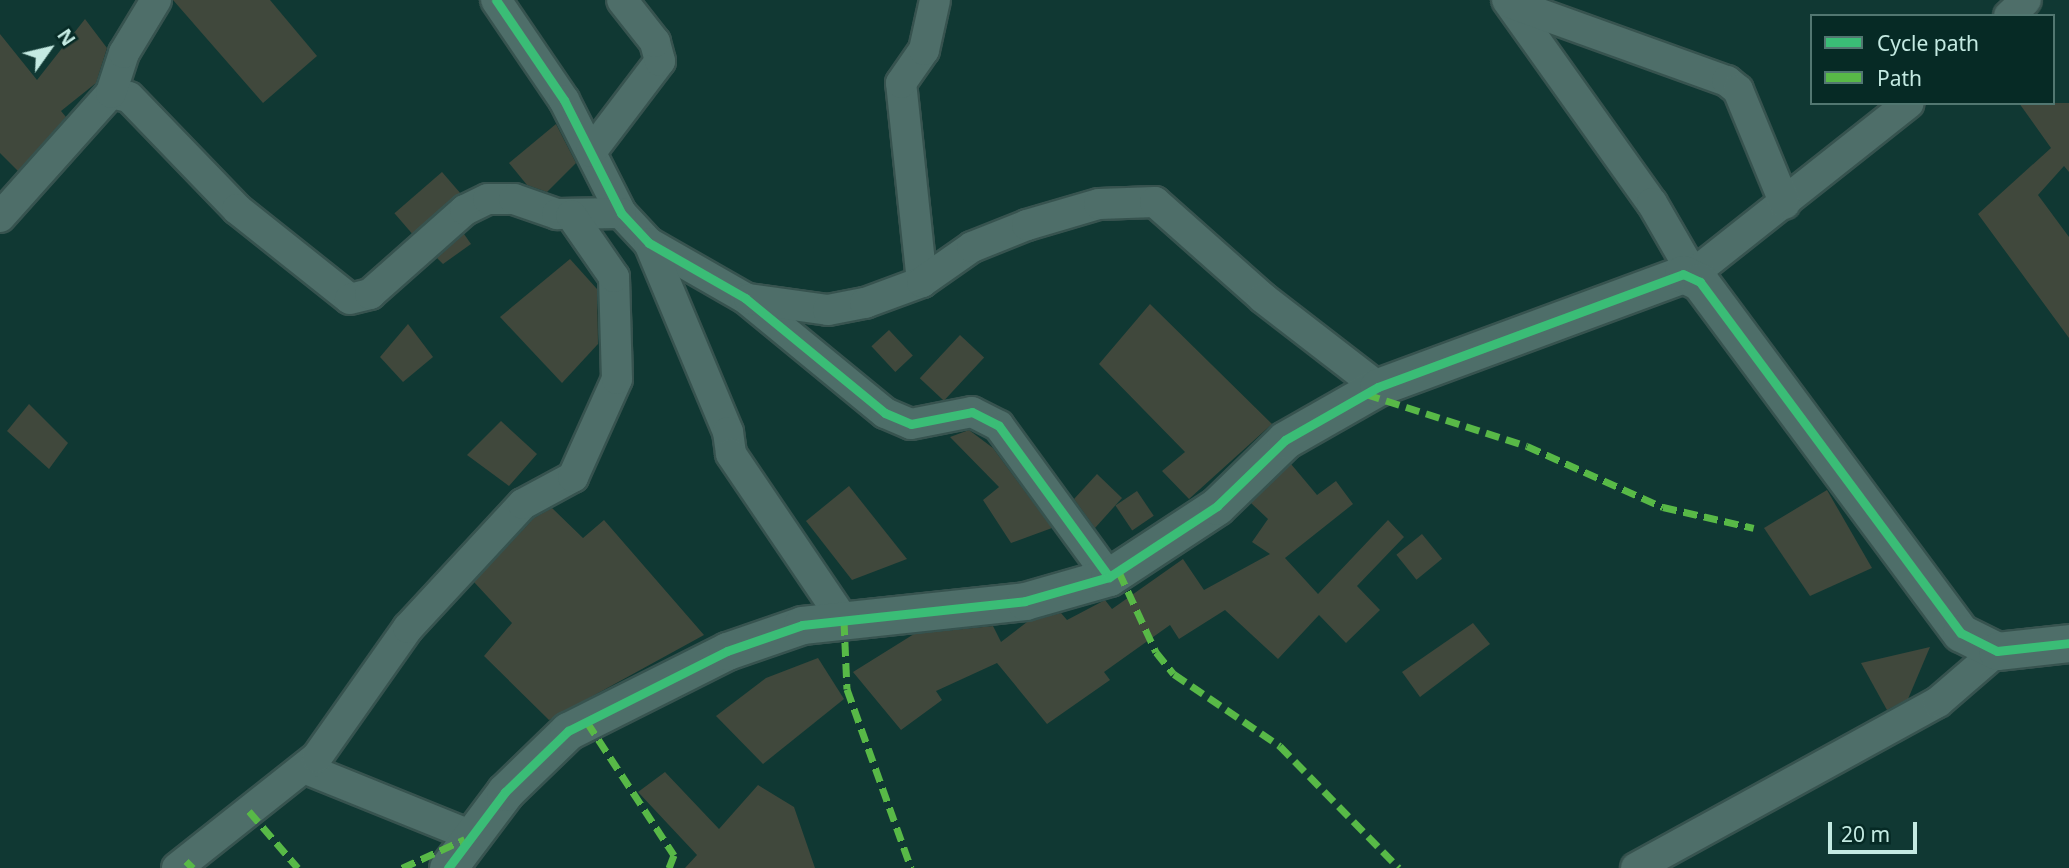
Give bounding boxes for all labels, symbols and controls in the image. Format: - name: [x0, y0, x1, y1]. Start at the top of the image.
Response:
- north arrow: [14, 14, 84, 84]
- legend: [1810, 14, 2055, 105]
- text: N: [51, 24, 82, 51]
- text: Cycle path: [1877, 29, 1979, 57]
- text: Path: [1877, 64, 1922, 92]
- scale bar: [1831, 808, 1920, 852]
- text: 20 m: [1841, 820, 1890, 848]

